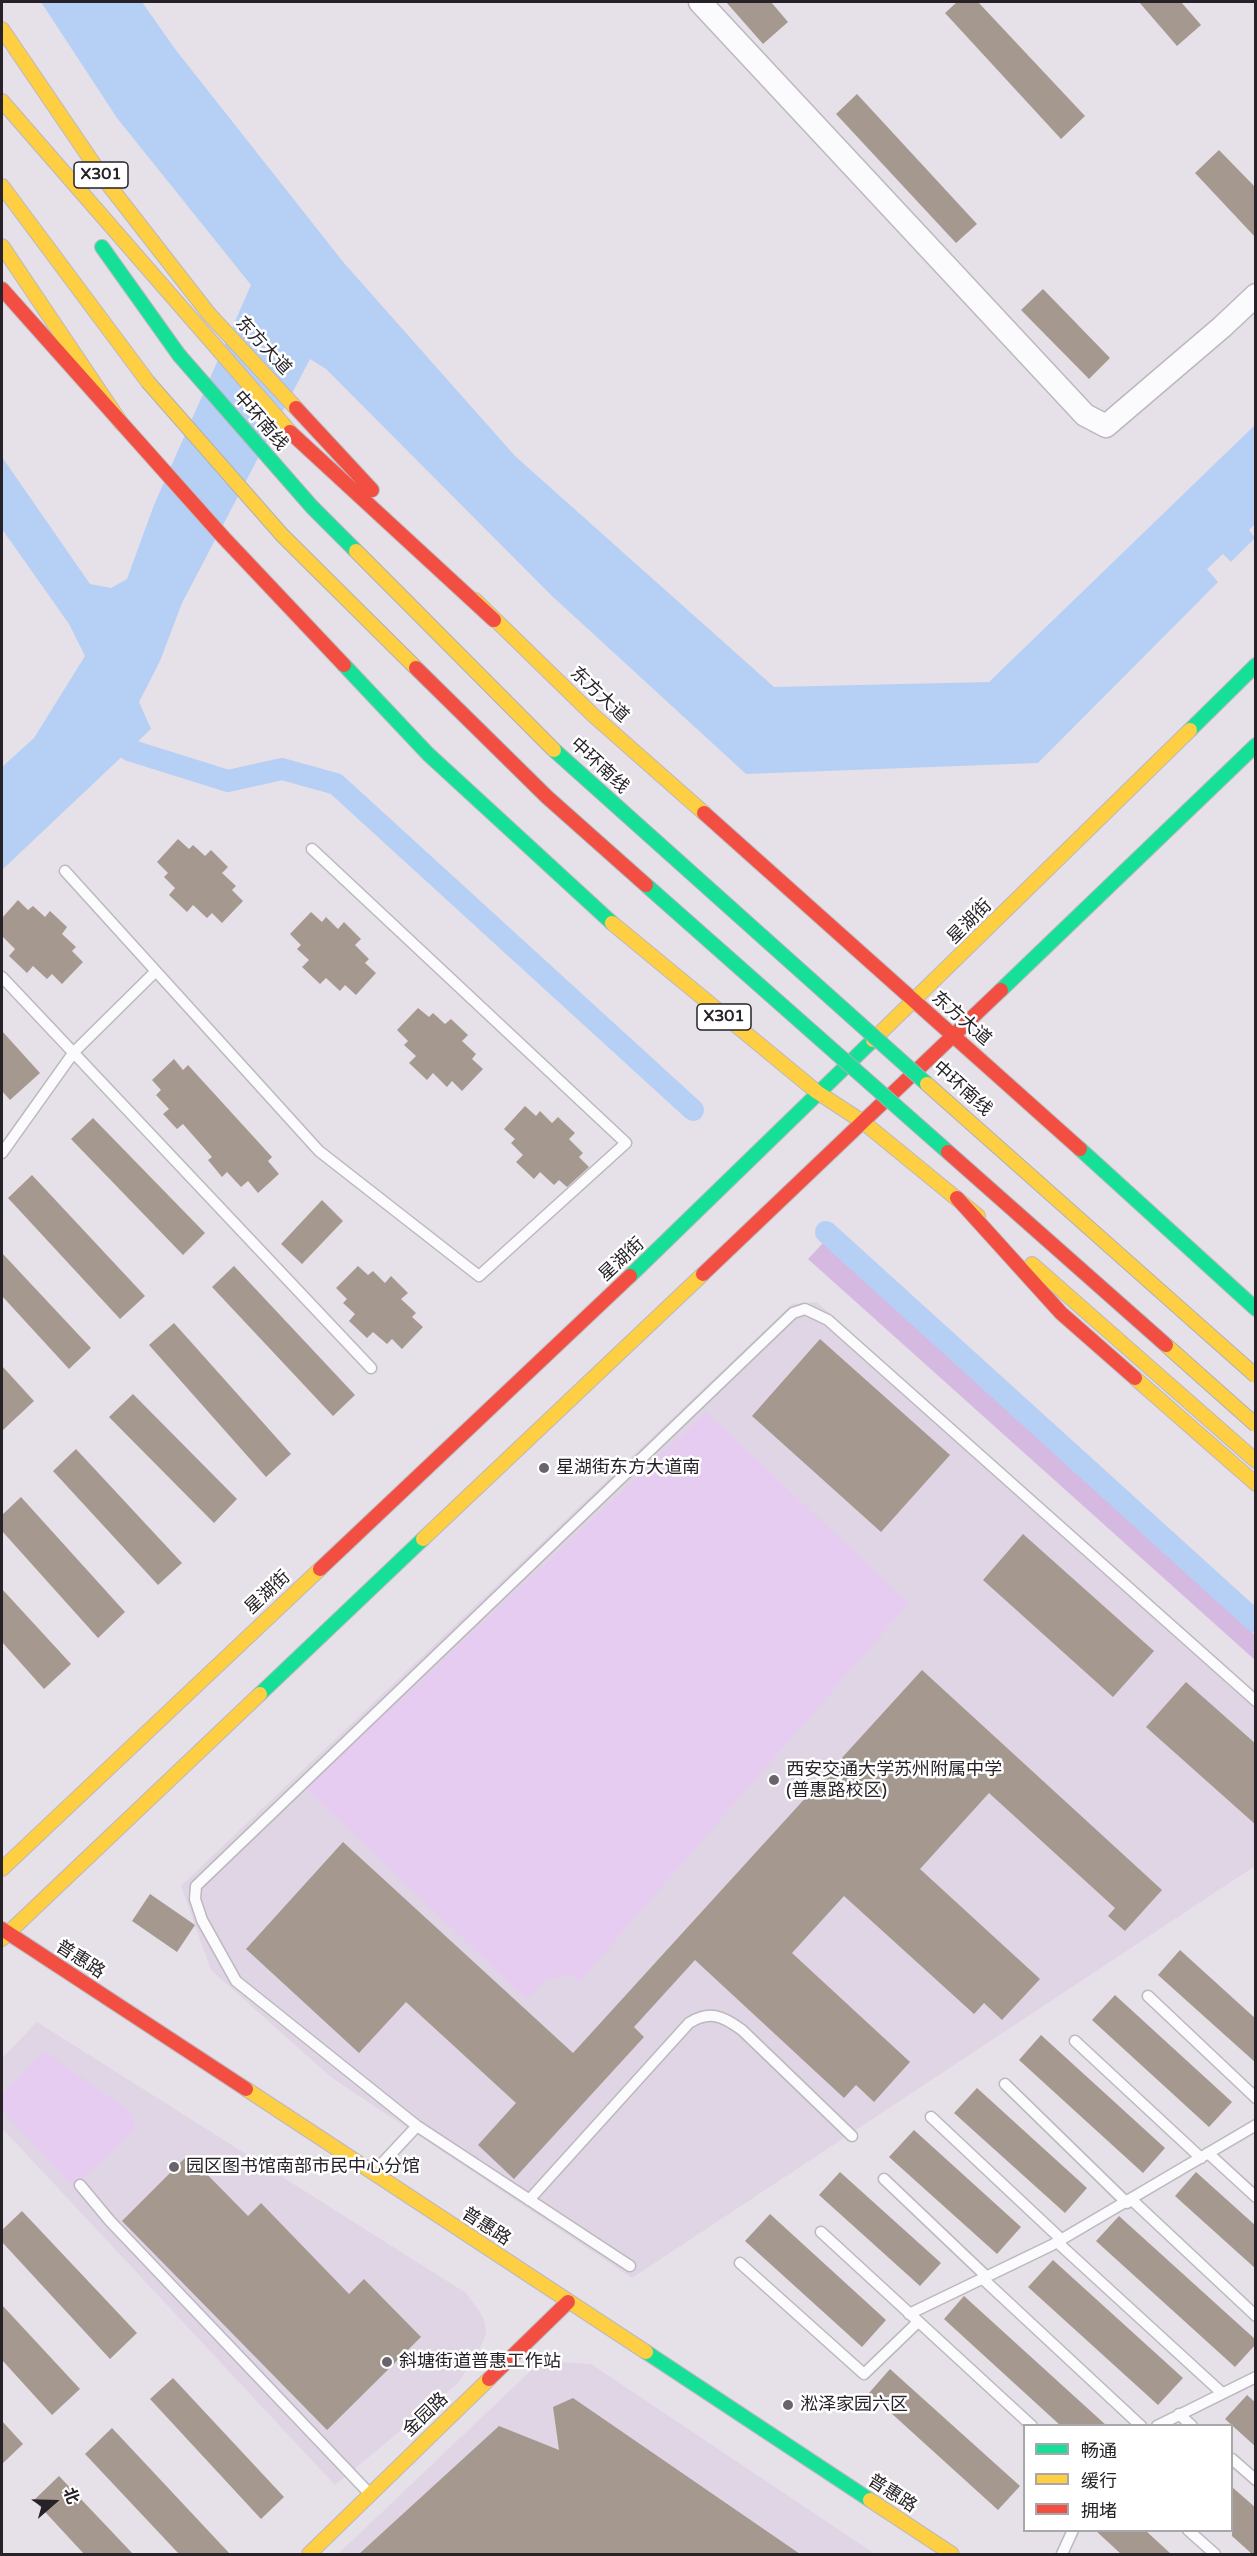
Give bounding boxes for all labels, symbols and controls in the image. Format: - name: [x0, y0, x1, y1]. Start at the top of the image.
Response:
- road number: X301: [74, 162, 128, 188]
- street label: 东方大道: [231, 312, 295, 380]
- street label: 中环南线: [228, 387, 292, 455]
- street label: 东方大道: [565, 663, 633, 727]
- street label: 中环南线: [565, 734, 633, 798]
- street label: 星湖街: [943, 895, 997, 949]
- street label: 东方大道: [927, 987, 995, 1051]
- road number: X301: [697, 1004, 751, 1030]
- street label: 中环南线: [928, 1057, 996, 1121]
- street label: 星湖街: [595, 1234, 649, 1286]
- place label: 星湖街东方大道南: [556, 1457, 700, 1479]
- marker: 星湖街东方大道南: [537, 1461, 551, 1475]
- street label: 星湖街: [241, 1567, 295, 1619]
- place label: 西安交通大学苏州附属中学 (普惠路校区): [786, 1759, 1002, 1802]
- marker: 西安交通大学苏州附属中学 (普惠路校区): [767, 1773, 781, 1787]
- street label: 普惠路: [51, 1936, 109, 1984]
- place label: 园区图书馆南部市民中心分馆: [186, 2156, 420, 2178]
- marker: 园区图书馆南部市民中心分馆: [167, 2160, 181, 2174]
- street label: 普惠路: [457, 2203, 515, 2251]
- place label: 斜塘街道普惠工作站: [399, 2351, 561, 2373]
- marker: 斜塘街道普惠工作站: [380, 2355, 394, 2369]
- street label: 金园路: [399, 2388, 453, 2442]
- place label: 淞泽家园六区: [800, 2394, 908, 2416]
- marker: 淞泽家园六区: [781, 2398, 795, 2412]
- legend: [1023, 2424, 1233, 2532]
- text: 畅通: [1081, 2440, 1117, 2462]
- street label: 普惠路: [863, 2470, 921, 2518]
- text: 缓行: [1081, 2470, 1117, 2492]
- north arrow: [24, 2472, 84, 2532]
- text: 北: [59, 2485, 83, 2507]
- text: 拥堵: [1081, 2500, 1117, 2522]

